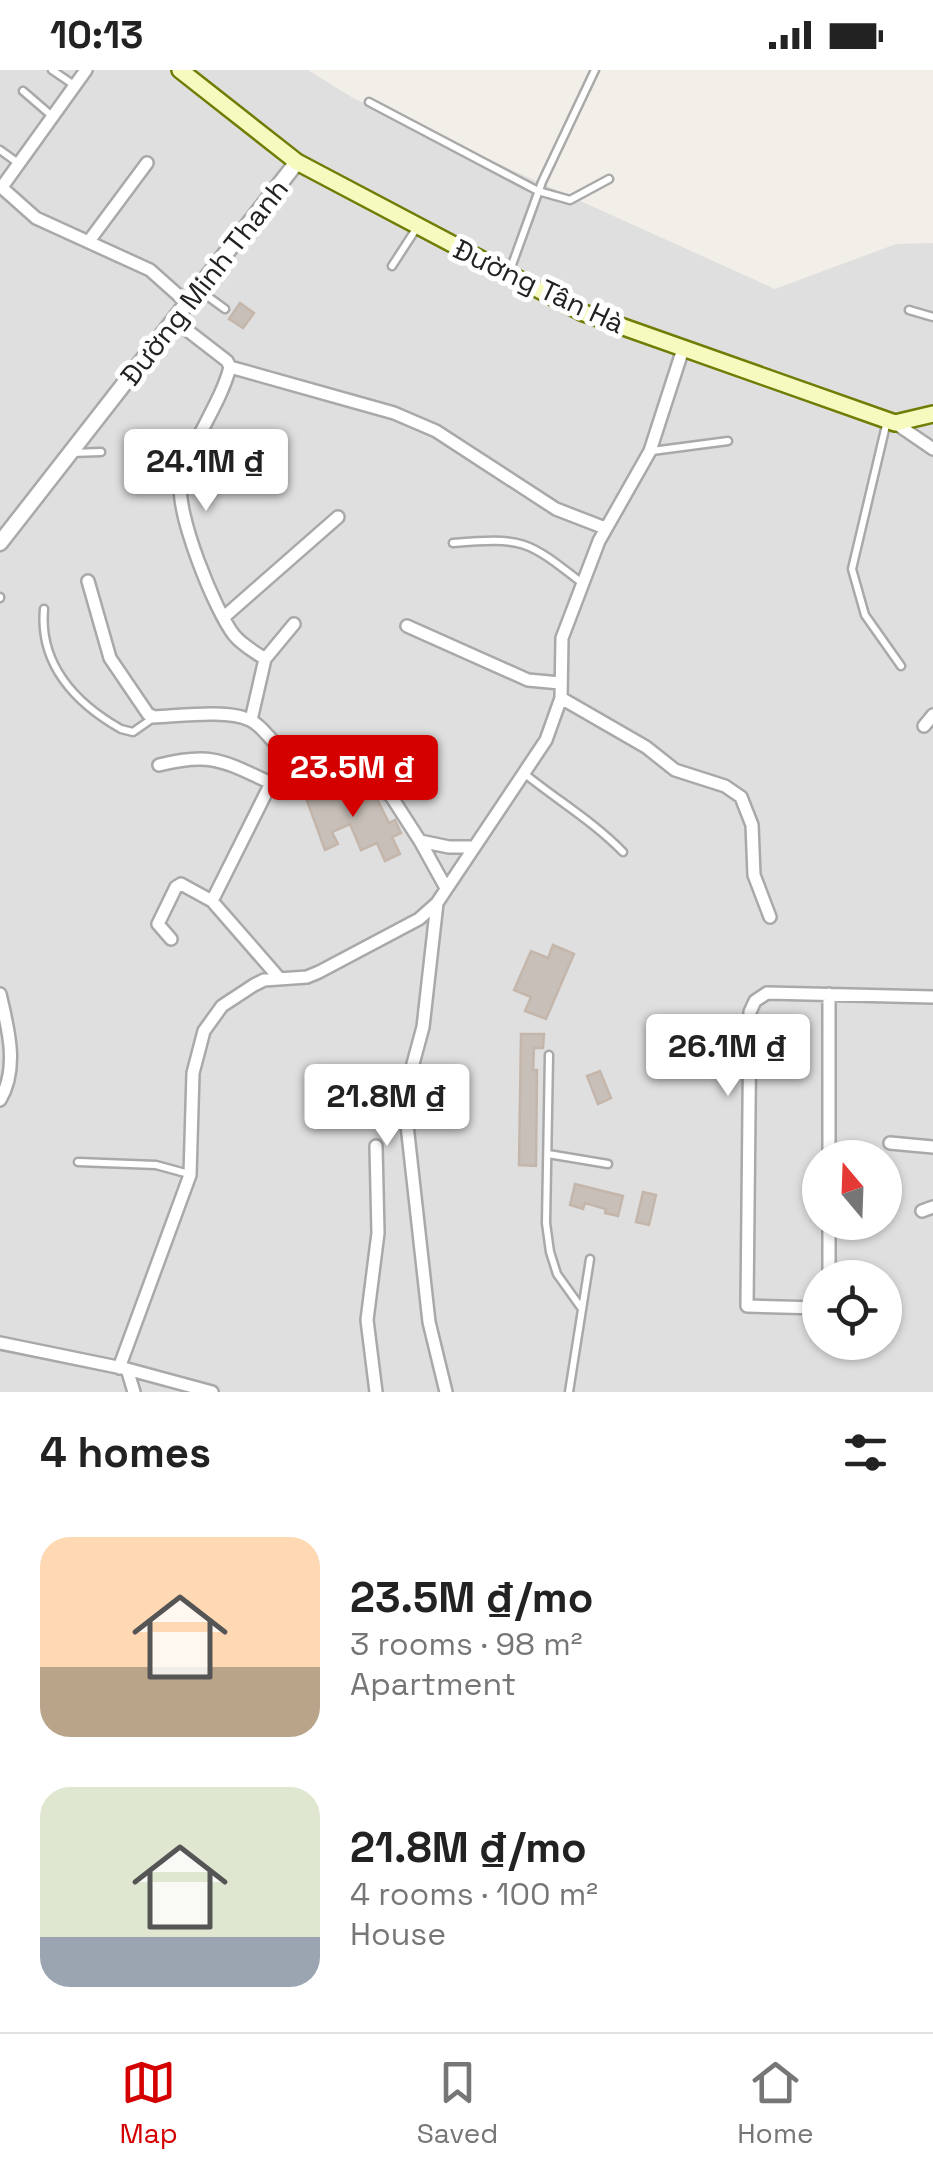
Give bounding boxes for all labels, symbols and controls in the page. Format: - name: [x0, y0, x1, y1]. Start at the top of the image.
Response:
- text: 10:13: [50, 11, 143, 59]
- street label: Đường Minh Thanh: [112, 172, 296, 392]
- street label: Đường Tân Hà: [448, 231, 630, 341]
- pin: 24.1M ₫: [114, 429, 298, 514]
- text: 24.1M ₫: [146, 441, 266, 481]
- pin: 23.5M ₫: [261, 735, 445, 820]
- text: 23.5M ₫: [290, 747, 416, 787]
- pin: 26.1M ₫: [636, 1014, 820, 1099]
- text: 26.1M ₫: [668, 1026, 788, 1066]
- pin: 21.8M ₫: [295, 1064, 479, 1149]
- text: 21.8M ₫: [326, 1076, 448, 1116]
- north arrow: [802, 1140, 902, 1240]
- map controls: [802, 1140, 902, 1360]
- button: locate: [802, 1260, 902, 1360]
- icon: filters: [838, 1425, 893, 1480]
- text: 4 homes: [40, 1426, 211, 1479]
- text: 23.5M ₫/mo: [350, 1571, 593, 1624]
- icon: home: [120, 1577, 240, 1697]
- text: 3 rooms · 98 m²: [350, 1624, 582, 1664]
- text: Apartment: [350, 1664, 516, 1704]
- text: 21.8M ₫/mo: [350, 1821, 587, 1874]
- icon: home: [120, 1827, 240, 1947]
- text: 4 rooms · 100 m²: [350, 1874, 598, 1914]
- text: House: [350, 1914, 446, 1954]
- tab: Map: [119, 2055, 178, 2151]
- tab: Saved: [417, 2055, 498, 2151]
- tab: Home: [737, 2055, 814, 2151]

